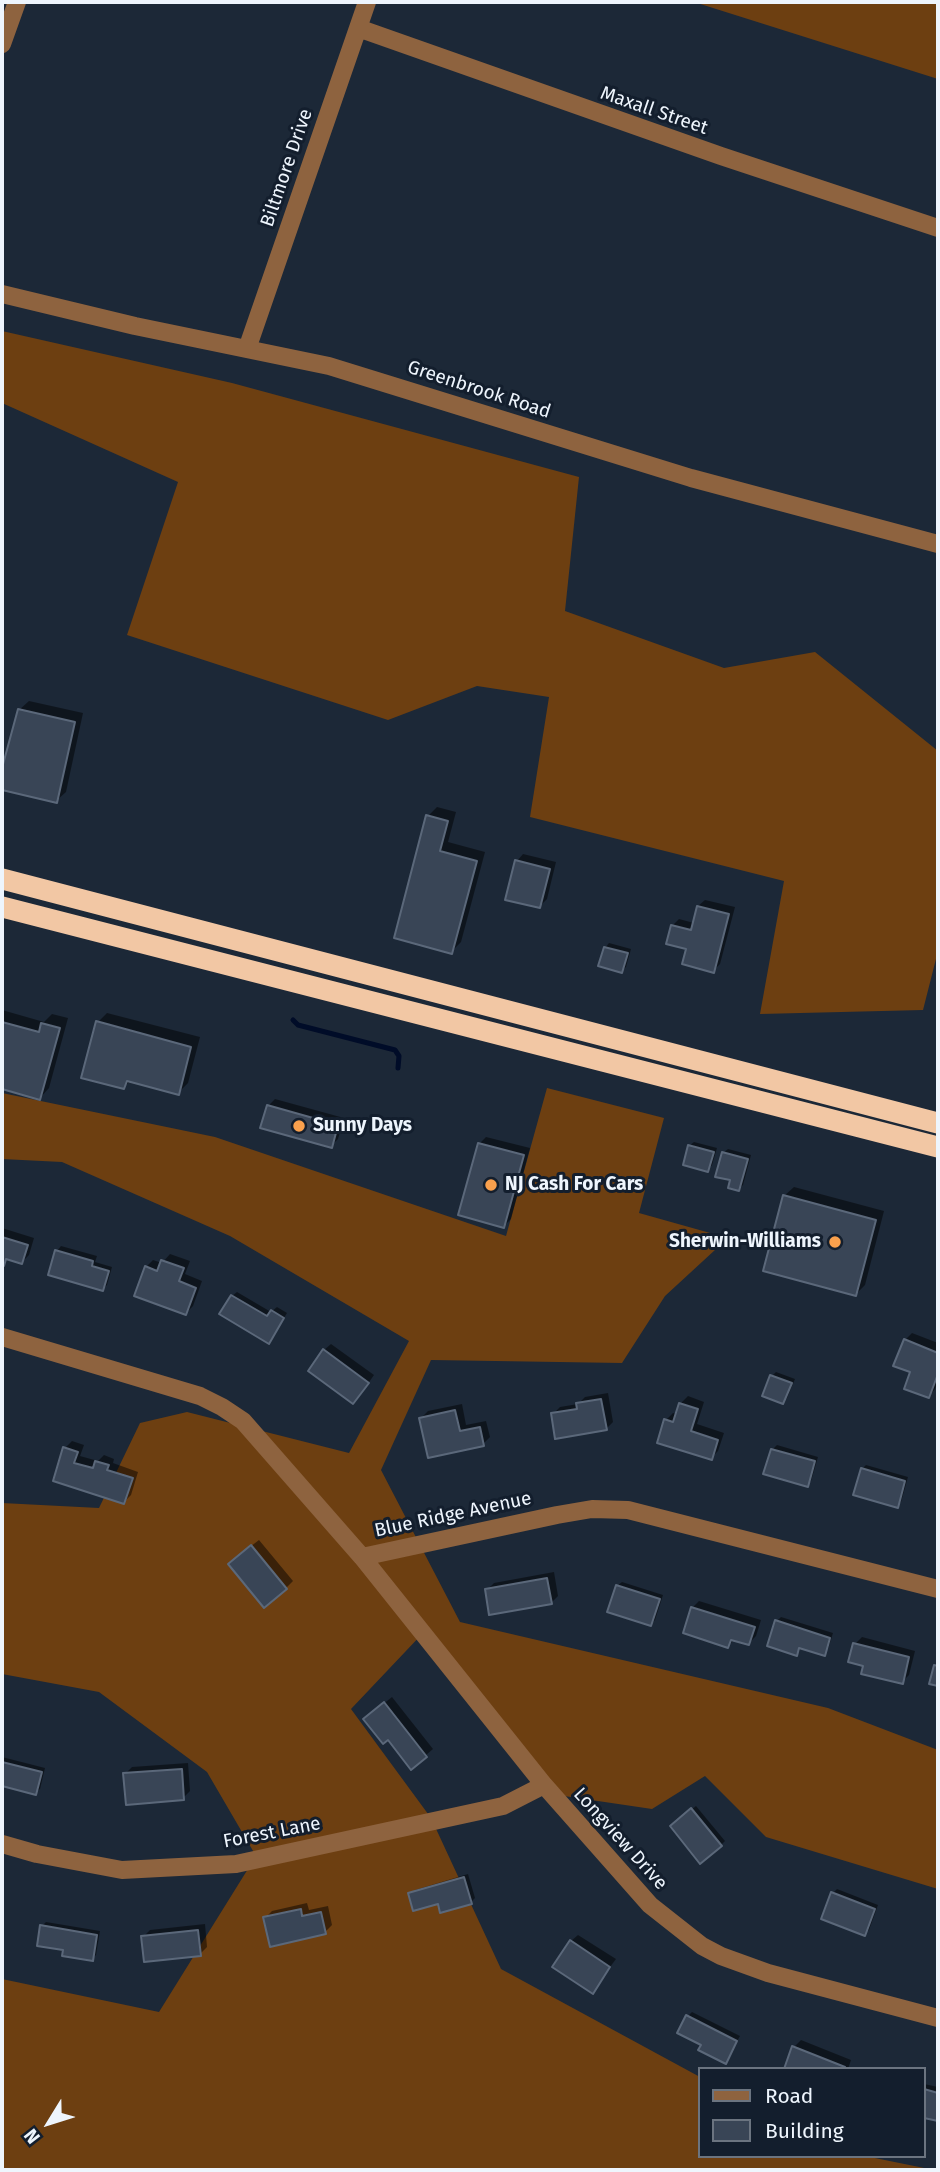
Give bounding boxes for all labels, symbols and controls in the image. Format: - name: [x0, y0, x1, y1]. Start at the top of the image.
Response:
- street label: Maxall Street: [597, 82, 711, 140]
- street label: Biltmore Drive: [256, 106, 318, 230]
- street label: Greenbrook Road: [404, 356, 554, 424]
- place label: Sunny Days: [313, 1115, 412, 1137]
- marker: Sunny Days: [291, 1118, 307, 1134]
- place label: NJ Cash For Cars: [505, 1174, 643, 1196]
- marker: NJ Cash For Cars: [483, 1177, 499, 1193]
- place label: Sherwin-Williams: [669, 1231, 821, 1253]
- marker: Sherwin-Williams: [827, 1234, 843, 1250]
- street label: Blue Ridge Avenue: [372, 1487, 534, 1543]
- street label: Longview Drive: [568, 1783, 672, 1895]
- street label: Forest Lane: [221, 1812, 323, 1854]
- legend: [698, 2067, 926, 2158]
- text: Road: [765, 2083, 813, 2109]
- north arrow: [14, 2088, 84, 2158]
- text: Building: [765, 2118, 844, 2144]
- text: N: [19, 2124, 45, 2148]

